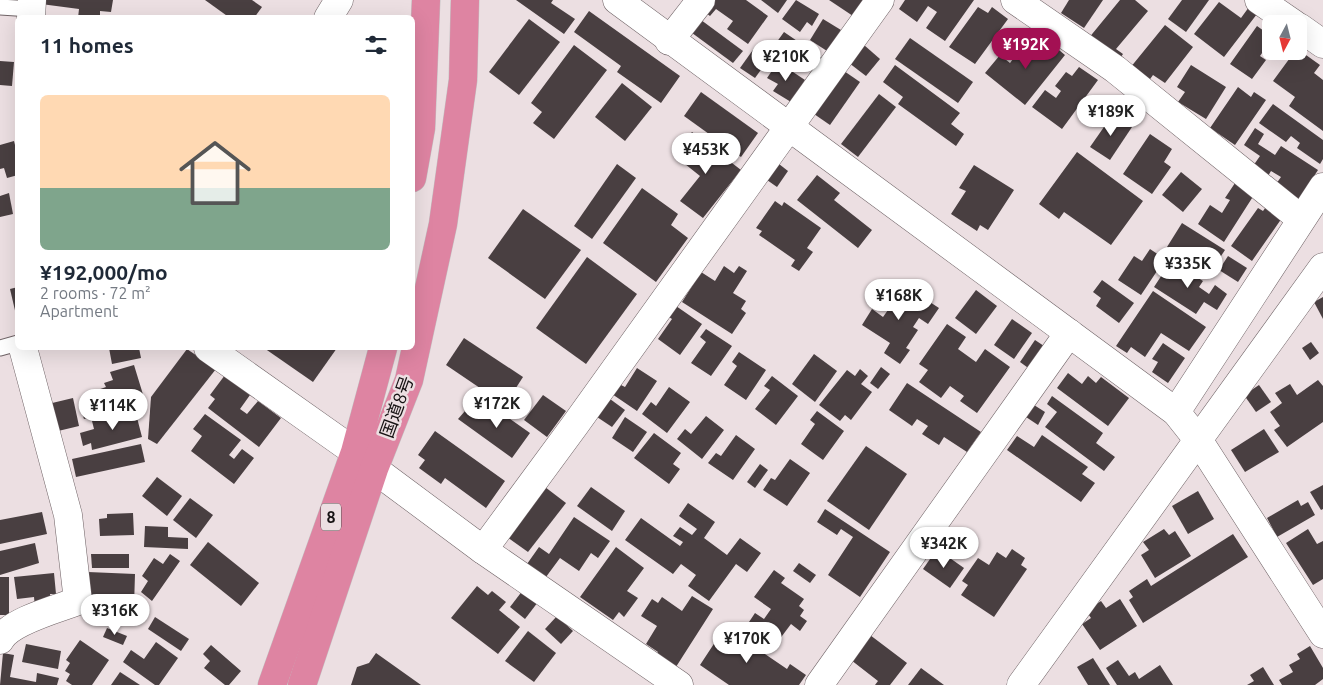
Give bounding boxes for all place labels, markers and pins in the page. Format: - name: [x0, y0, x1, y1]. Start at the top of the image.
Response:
- pin: ¥192K: [991, 28, 1061, 70]
- pin: ¥210K: [751, 39, 821, 82]
- pin: ¥189K: [1076, 94, 1146, 137]
- pin: ¥453K: [671, 132, 741, 175]
- pin: ¥335K: [1153, 246, 1223, 289]
- pin: ¥168K: [864, 278, 934, 321]
- pin: ¥172K: [462, 386, 532, 429]
- pin: ¥114K: [78, 388, 148, 431]
- pin: ¥342K: [909, 526, 979, 569]
- pin: ¥316K: [80, 594, 150, 636]
- pin: ¥170K: [712, 622, 782, 664]

